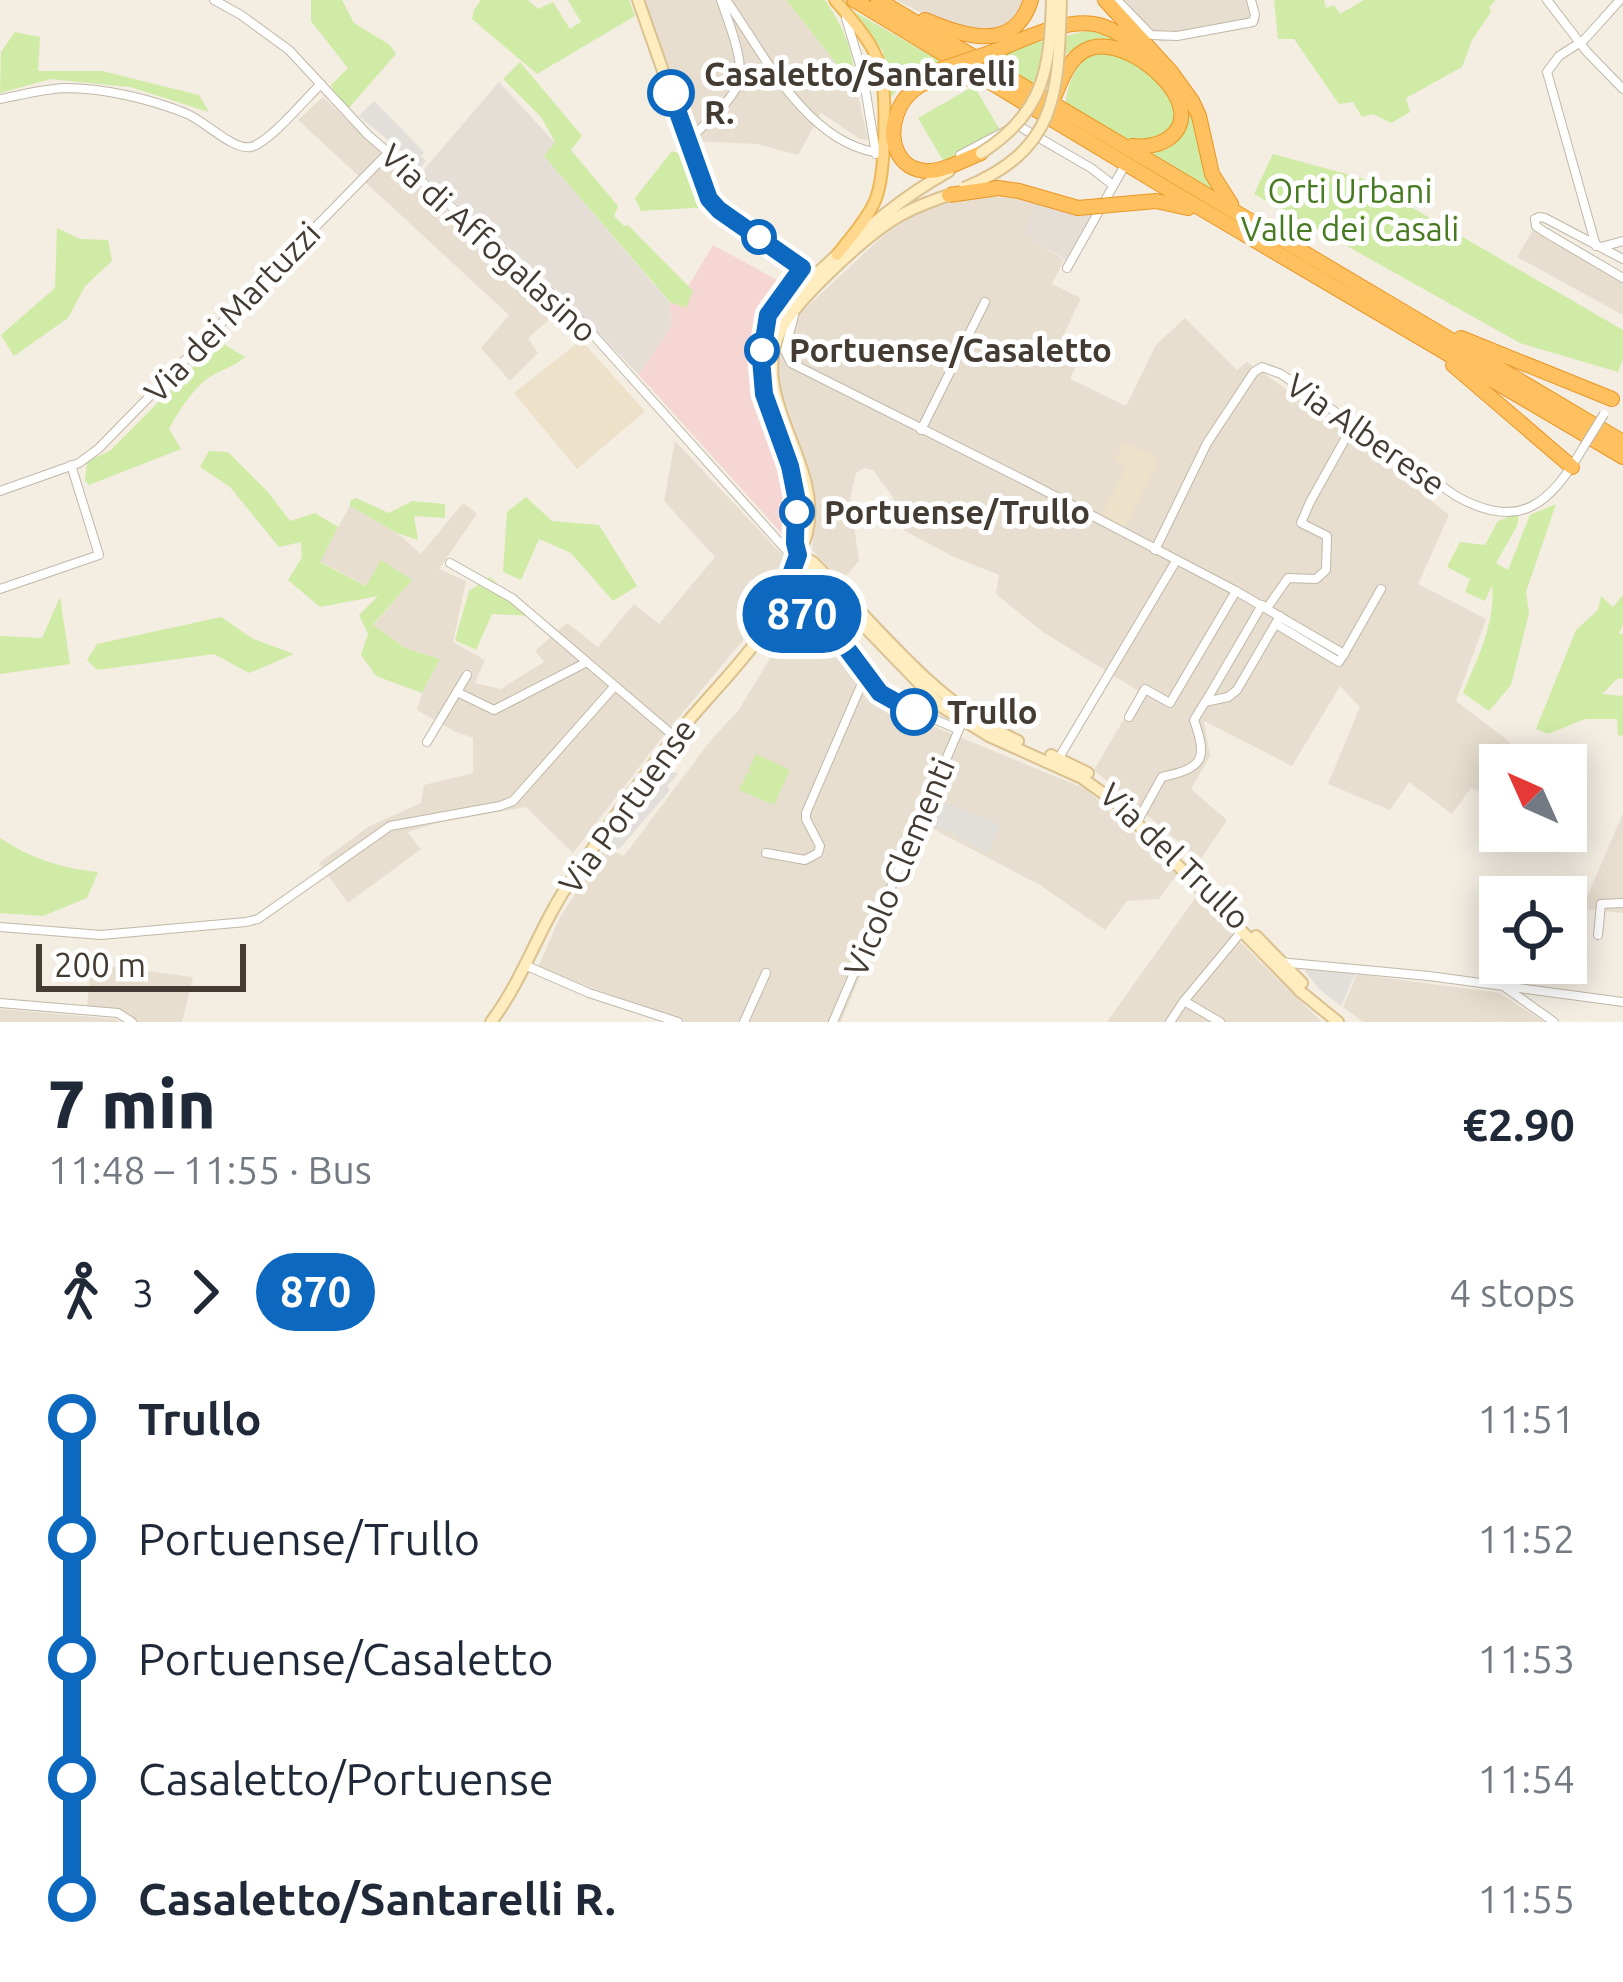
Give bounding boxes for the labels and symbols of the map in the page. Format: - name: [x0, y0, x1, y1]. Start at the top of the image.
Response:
- place label: Casaletto/Santarelli R.: [704, 55, 1016, 130]
- marker: Casaletto/Santarelli R.: [649, 71, 693, 115]
- street label: Via di Affogalasino: [374, 136, 605, 349]
- park label: Orti Urbani Valle dei Casali: [1241, 172, 1459, 247]
- street label: Via dei Martuzzi: [136, 214, 327, 409]
- unlabelled marker: [743, 221, 775, 253]
- place label: Portuense/Casaletto: [789, 331, 1112, 368]
- marker: Portuense/Casaletto: [746, 334, 778, 366]
- street label: Via Alberese: [1280, 365, 1453, 502]
- place label: Portuense/Trullo: [824, 493, 1090, 530]
- marker: Portuense/Trullo: [781, 496, 813, 528]
- line badge: 870: [733, 575, 871, 653]
- marker: Trullo: [892, 690, 936, 734]
- place label: Trullo: [947, 693, 1038, 730]
- street label: Via Portuense: [551, 711, 702, 900]
- north arrow: [1479, 744, 1587, 852]
- street label: Vicolo Clementi: [836, 752, 961, 982]
- street label: Via del Trullo: [1093, 775, 1258, 936]
- scale bar: [36, 938, 246, 991]

